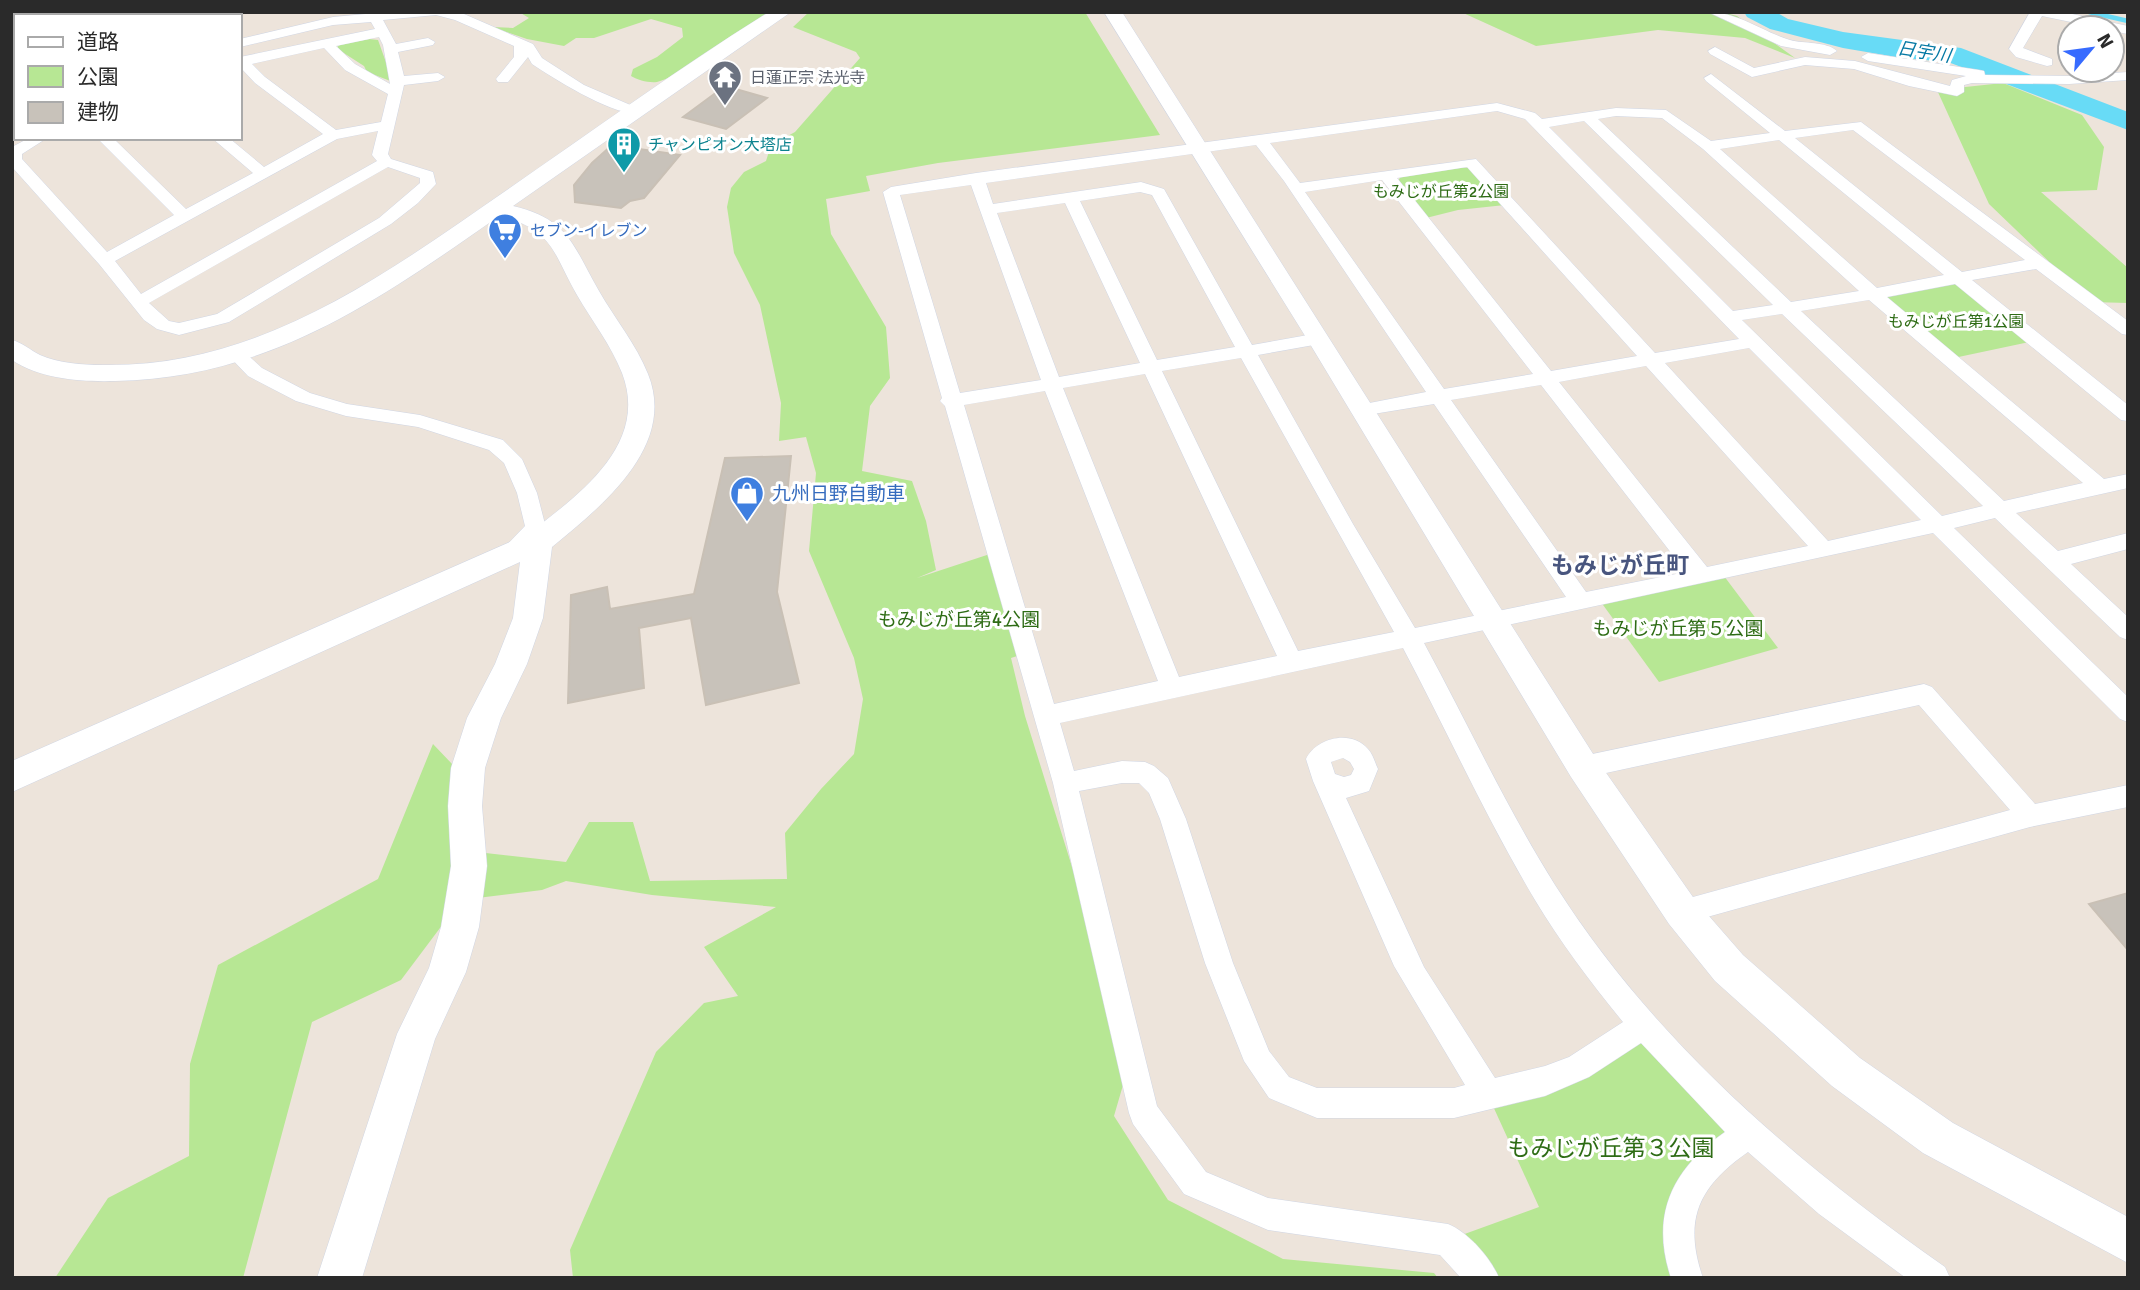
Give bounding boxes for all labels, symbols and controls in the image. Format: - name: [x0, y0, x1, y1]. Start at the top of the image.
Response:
- legend: [14, 14, 242, 140]
- north arrow: [2056, 14, 2126, 84]
- text: 道路: [77, 29, 119, 55]
- text: N: [2091, 30, 2119, 53]
- water label: 日宇川: [1896, 37, 1954, 67]
- temple icon: 日蓮正宗 法光寺: [706, 58, 744, 107]
- text: 公園: [77, 64, 119, 90]
- place label: 日蓮正宗 法光寺: [750, 68, 866, 88]
- text: 建物: [77, 99, 119, 125]
- building icon: チャンピオン大塔店: [605, 125, 643, 174]
- place label: チャンピオン大塔店: [648, 135, 792, 155]
- park label: もみじが丘第2公園: [1373, 182, 1509, 202]
- supermarket icon: セブン-イレブン: [486, 211, 524, 260]
- place label: セブン-イレブン: [530, 221, 648, 241]
- park label: もみじが丘第1公園: [1888, 312, 2024, 332]
- shop icon: 九州日野自動車: [728, 474, 766, 523]
- place label: 九州日野自動車: [772, 482, 905, 506]
- district label: もみじが丘町: [1551, 551, 1689, 580]
- park label: もみじが丘第4公園: [878, 608, 1040, 632]
- park label: もみじが丘第５公園: [1592, 617, 1764, 641]
- park label: もみじが丘第３公園: [1508, 1134, 1715, 1163]

